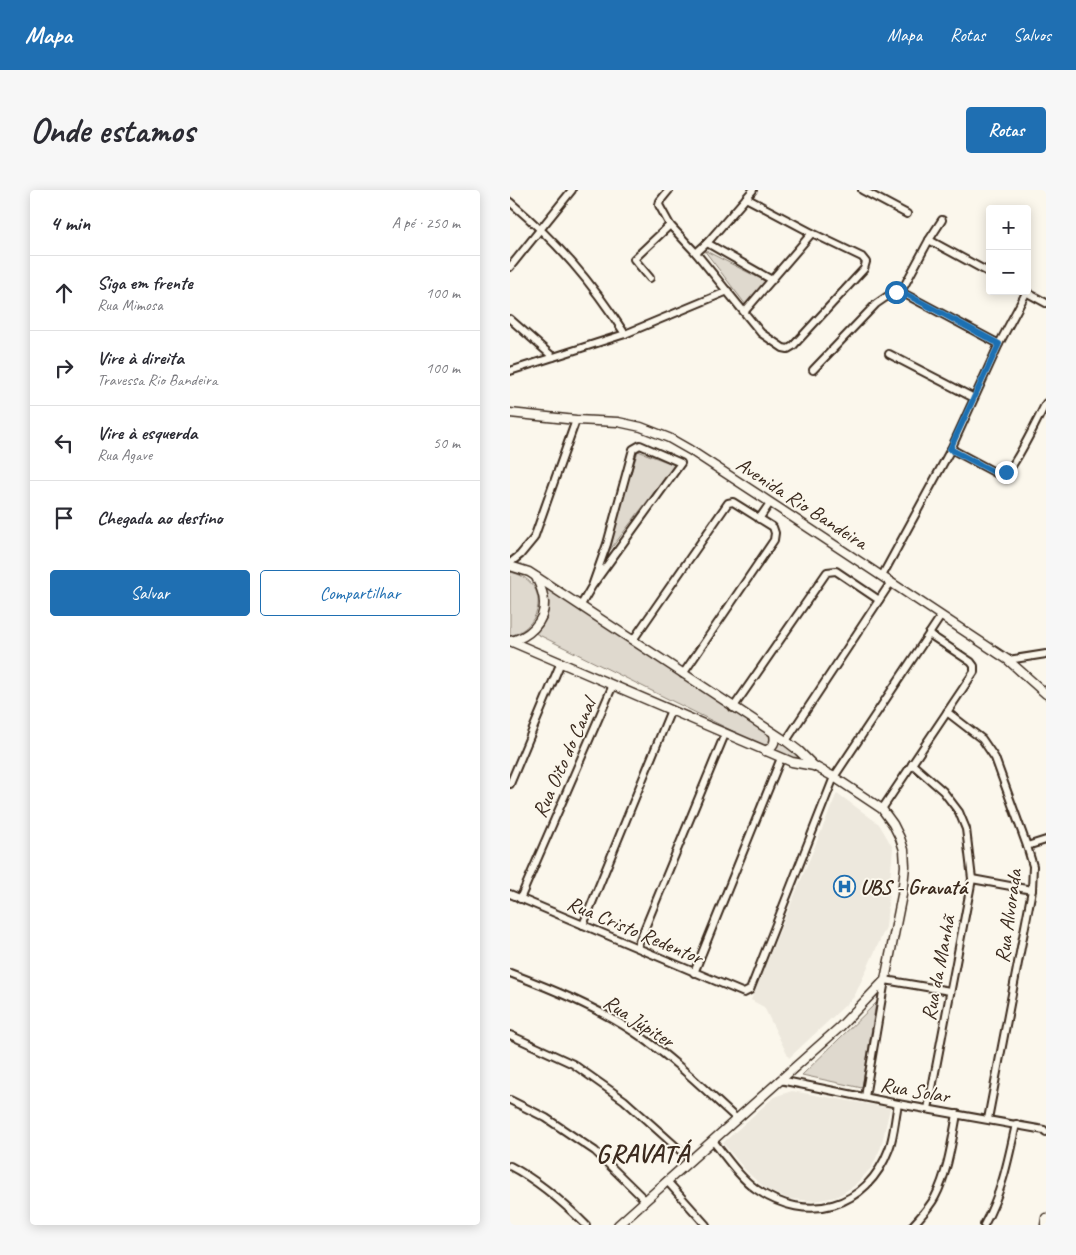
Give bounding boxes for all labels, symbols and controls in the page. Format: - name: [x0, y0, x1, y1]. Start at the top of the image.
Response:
- text: Mapa: [25, 20, 72, 50]
- text: Mapa: [887, 24, 922, 46]
- text: Rotas: [950, 24, 985, 46]
- text: Salvos: [1013, 24, 1051, 46]
- button: Rotas: [966, 107, 1046, 153]
- text: Onde estamos: [30, 108, 195, 153]
- map controls: [986, 205, 1031, 295]
- button: +: [986, 205, 1031, 250]
- text: 4 min: [50, 210, 90, 236]
- text: A pé · 250 m: [392, 213, 460, 233]
- button: −: [986, 250, 1031, 295]
- text: Siga em frente: [97, 271, 193, 295]
- icon: ahead: [50, 279, 78, 307]
- route start: [885, 281, 908, 304]
- text: 100 m: [426, 283, 460, 303]
- text: Rua Mimosa: [97, 295, 163, 315]
- text: Vire à direita: [97, 346, 184, 370]
- icon: right: [50, 354, 78, 382]
- text: 100 m: [426, 358, 460, 378]
- text: Travessa Rio Bandeira: [97, 370, 217, 390]
- text: Vire à esquerda: [97, 421, 197, 445]
- icon: left: [50, 429, 78, 457]
- text: 50 m: [433, 433, 460, 453]
- text: Rua Agave: [97, 445, 152, 465]
- street label: Avenida Rio Bandeira: [732, 451, 874, 556]
- route end: [995, 461, 1018, 484]
- icon: arrive: [50, 504, 78, 532]
- text: Chegada ao destino: [97, 506, 223, 530]
- button: Salvar: [50, 570, 250, 616]
- button: Compartilhar: [260, 570, 460, 616]
- street label: Rua Oito do Canal: [526, 691, 603, 821]
- street label: Rua Alvorada: [989, 866, 1028, 964]
- place label: UBS - Gravatá: [860, 874, 969, 900]
- hospital icon: UBS - Gravatá: [832, 875, 856, 899]
- street label: Rua Cristo Redentor: [563, 890, 709, 971]
- street label: Rua da Manhã: [915, 911, 961, 1023]
- street label: Rua Júpiter: [599, 988, 681, 1054]
- street label: Rua Solar: [878, 1071, 953, 1109]
- district label: GRAVATÁ: [596, 1137, 693, 1170]

